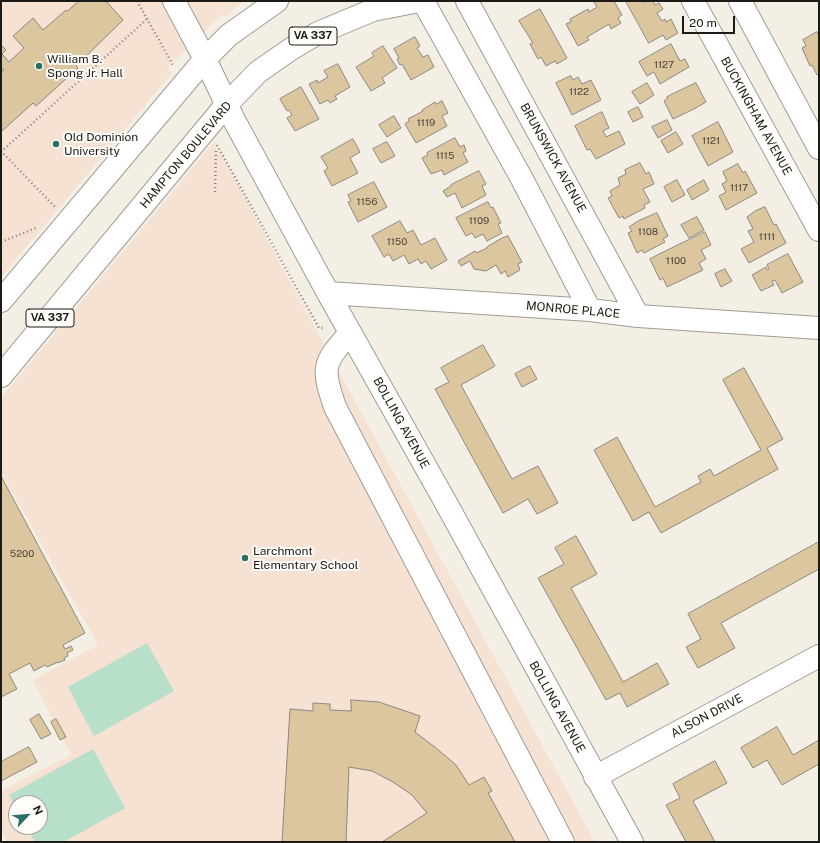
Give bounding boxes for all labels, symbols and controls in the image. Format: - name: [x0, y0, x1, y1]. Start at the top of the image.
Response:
- scale bar: [684, 8, 737, 34]
- text: 20 m: [689, 16, 717, 30]
- road number: VA 337: [289, 27, 337, 45]
- place label: William B. Spong Jr. Hall: [47, 52, 123, 80]
- street label: BUCKINGHAM AVENUE: [717, 54, 795, 178]
- house number: 1127: [654, 59, 674, 71]
- marker: William B. Spong Jr. Hall: [34, 61, 44, 71]
- house number: 1122: [569, 86, 589, 98]
- street label: HAMPTON BOULEVARD: [137, 99, 235, 211]
- street label: BRUNSWICK AVENUE: [517, 101, 589, 215]
- house number: 1119: [417, 117, 435, 129]
- place label: Old Dominion University: [64, 130, 138, 158]
- house number: 1121: [702, 135, 720, 147]
- marker: Old Dominion University: [51, 139, 61, 149]
- house number: 1115: [436, 150, 454, 162]
- house number: 1117: [730, 182, 748, 194]
- house number: 1156: [357, 196, 377, 208]
- house number: 1109: [469, 215, 489, 227]
- house number: 1108: [638, 226, 658, 238]
- house number: 1111: [759, 231, 775, 243]
- house number: 1150: [387, 236, 407, 248]
- house number: 1100: [666, 255, 686, 267]
- street label: MONROE PLACE: [525, 299, 621, 321]
- road number: VA 337: [26, 309, 74, 327]
- street label: BOLLING AVENUE: [370, 375, 432, 471]
- place label: Larchmont Elementary School: [253, 544, 358, 572]
- house number: 5200: [10, 548, 34, 560]
- marker: Larchmont Elementary School: [240, 553, 250, 563]
- street label: BOLLING AVENUE: [526, 659, 588, 755]
- street label: ALSON DRIVE: [668, 691, 746, 741]
- north arrow: [8, 795, 48, 835]
- text: N: [31, 804, 45, 817]

